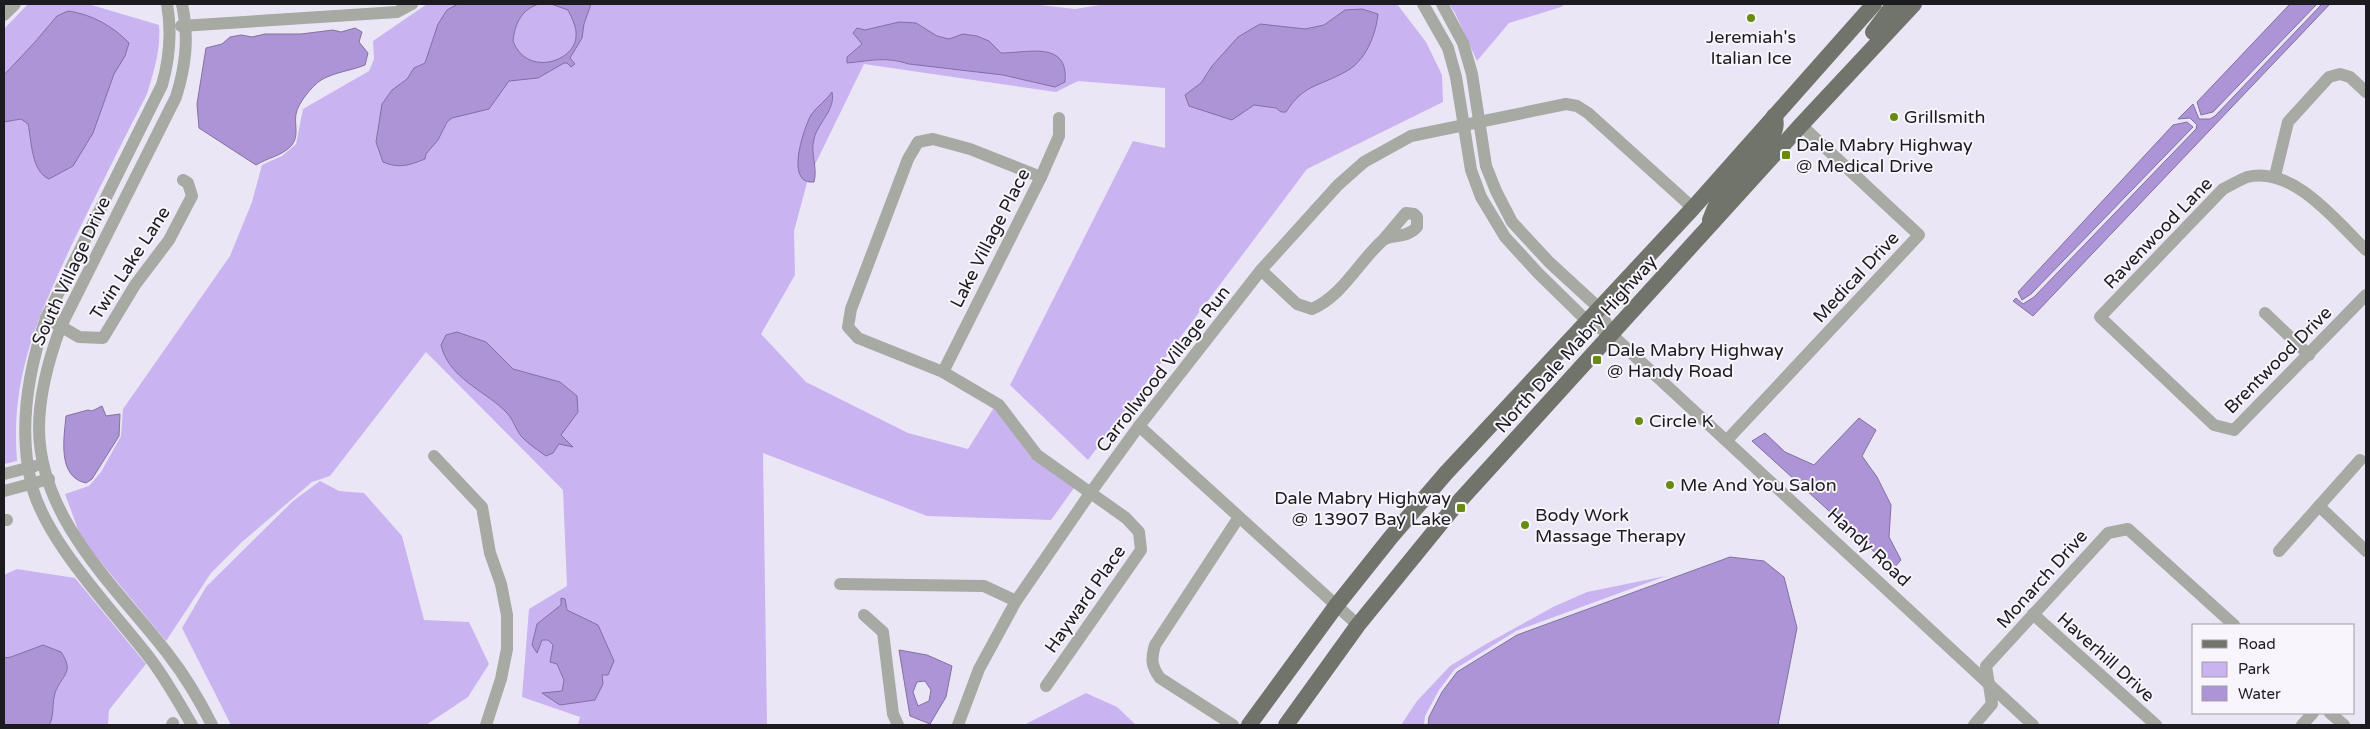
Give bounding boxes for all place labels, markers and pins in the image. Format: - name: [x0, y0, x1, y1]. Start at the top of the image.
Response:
- marker: Jeremiah's Italian Ice: [1745, 12, 1757, 24]
- place label: Jeremiah's Italian Ice: [1706, 26, 1796, 69]
- place label: Grillsmith: [1904, 106, 1985, 128]
- marker: Grillsmith: [1888, 111, 1900, 123]
- place label: Dale Mabry Highway @ Medical Drive: [1796, 134, 1973, 177]
- marker: Dale Mabry Highway @ Medical Drive: [1780, 149, 1792, 161]
- place label: Dale Mabry Highway @ Handy Road: [1607, 339, 1784, 382]
- marker: Dale Mabry Highway @ Handy Road: [1591, 354, 1603, 366]
- place label: Circle K: [1649, 410, 1714, 432]
- marker: Circle K: [1633, 415, 1645, 427]
- place label: Me And You Salon: [1680, 474, 1837, 496]
- marker: Me And You Salon: [1664, 479, 1676, 491]
- place label: Dale Mabry Highway @ 13907 Bay Lake: [1274, 487, 1451, 530]
- marker: Dale Mabry Highway @ 13907 Bay Lake: [1455, 502, 1467, 514]
- place label: Body Work Massage Therapy: [1535, 504, 1686, 547]
- marker: Body Work Massage Therapy: [1519, 519, 1531, 531]

